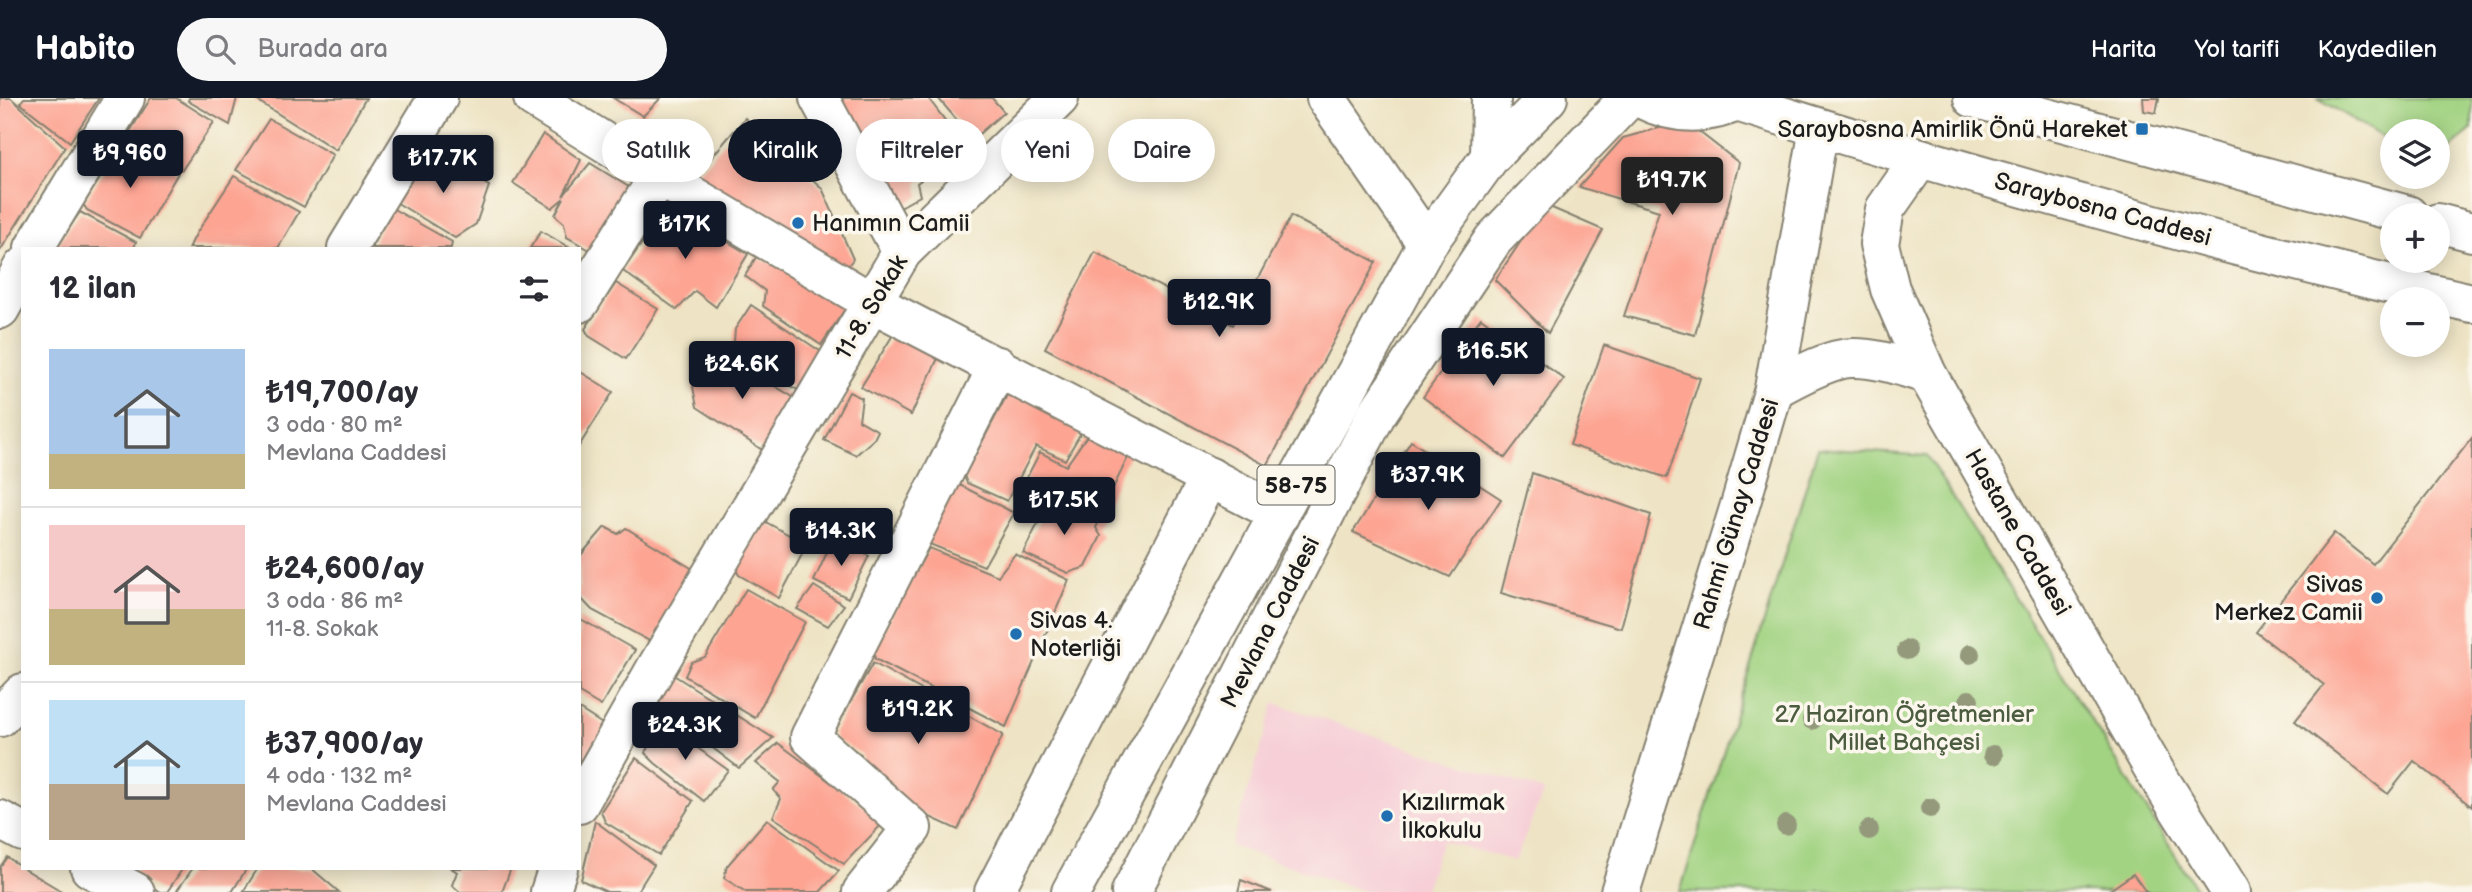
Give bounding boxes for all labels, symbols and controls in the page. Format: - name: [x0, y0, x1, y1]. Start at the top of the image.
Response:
- search box: [177, 18, 667, 81]
- text: Habito: [35, 29, 135, 69]
- icon: search: [201, 30, 239, 68]
- text: Burada ara: [257, 34, 388, 65]
- text: Harita: [2091, 35, 2156, 64]
- text: Yol tarifi: [2194, 35, 2280, 64]
- text: Kaydedilen: [2318, 35, 2437, 64]
- place label: Saraybosna Amirlik Önü Hareket: [1777, 115, 2129, 144]
- chip: Satılık: [602, 119, 714, 182]
- chip: Kiralık: [728, 119, 842, 182]
- chip: Filtreler: [856, 119, 987, 182]
- chip: Yeni: [1001, 119, 1094, 182]
- chip: Daire: [1108, 119, 1215, 182]
- map controls: [2380, 119, 2450, 357]
- button: layers: [2380, 119, 2450, 189]
- marker: Saraybosna Amirlik Önü Hareket: [2134, 121, 2150, 137]
- pin: ₺9,960: [73, 130, 187, 190]
- pin: ₺17.7K: [386, 136, 500, 195]
- text: ₺9,960: [93, 139, 167, 167]
- text: ₺17.7K: [409, 144, 477, 172]
- pin: ₺19.7K: [1615, 158, 1729, 217]
- text: ₺19.7K: [1637, 166, 1707, 194]
- street label: Saraybosna Caddesi: [1991, 167, 2214, 252]
- pin: ₺17K: [644, 202, 726, 261]
- button: +: [2380, 203, 2450, 273]
- place label: Hanımın Camii: [812, 209, 970, 238]
- text: ₺17K: [659, 210, 711, 238]
- marker: Hanımın Camii: [790, 215, 806, 231]
- street label: 11-8. Sokak: [829, 249, 914, 365]
- icon: filters: [515, 270, 553, 308]
- text: 12 ilan: [49, 271, 137, 307]
- pin: ₺12.9K: [1162, 280, 1276, 339]
- button: −: [2380, 287, 2450, 357]
- text: ₺12.9K: [1184, 288, 1254, 316]
- pin: ₺16.5K: [1436, 328, 1550, 388]
- text: ₺16.5K: [1458, 337, 1528, 365]
- pin: ₺24.6K: [685, 342, 799, 401]
- text: ₺24.6K: [705, 350, 779, 378]
- text: ₺19,700/ay: [266, 375, 418, 411]
- icon: home: [105, 377, 189, 461]
- street label: Rahmi Günay Caddesi: [1687, 395, 1785, 633]
- text: 3 oda · 80 m²: [266, 411, 403, 439]
- text: Mevlana Caddesi: [266, 439, 447, 467]
- street label: Hastane Caddesi: [1958, 444, 2077, 621]
- pin: ₺37.9K: [1371, 452, 1485, 512]
- text: ₺37.9K: [1391, 461, 1465, 489]
- road number: 58-75: [1258, 466, 1334, 504]
- pin: ₺17.5K: [1007, 478, 1121, 537]
- text: ₺17.5K: [1029, 486, 1099, 514]
- pin: ₺14.3K: [784, 508, 898, 568]
- text: ₺14.3K: [806, 517, 876, 545]
- street label: Mevlana Caddesi: [1215, 532, 1326, 713]
- text: ₺24,600/ay: [266, 551, 424, 587]
- icon: home: [105, 553, 189, 637]
- place label: Sivas Merkez Camii: [2214, 570, 2363, 627]
- text: 3 oda · 86 m²: [266, 587, 403, 615]
- marker: Sivas Merkez Camii: [2369, 590, 2385, 606]
- place label: Sivas 4. Noterliği: [1030, 606, 1122, 663]
- text: 11-8. Sokak: [266, 615, 378, 643]
- marker: Sivas 4. Noterliği: [1008, 626, 1024, 642]
- pin: ₺19.2K: [861, 686, 975, 746]
- text: ₺19.2K: [883, 695, 953, 723]
- park label: 27 Haziran Öğretmenler Millet Bahçesi: [1774, 700, 2034, 757]
- pin: ₺24.3K: [628, 702, 742, 762]
- text: ₺24.3K: [648, 711, 722, 739]
- text: ₺37,900/ay: [266, 726, 423, 762]
- icon: home: [105, 728, 189, 812]
- text: 4 oda · 132 m²: [266, 762, 412, 790]
- place label: Kızılırmak İlkokulu: [1401, 788, 1504, 845]
- text: Mevlana Caddesi: [266, 790, 447, 818]
- marker: Kızılırmak İlkokulu: [1379, 808, 1395, 824]

